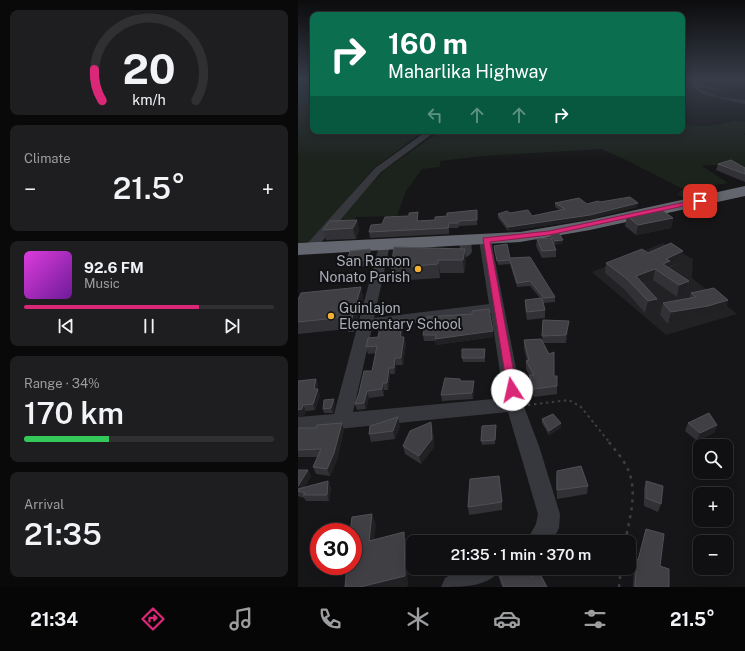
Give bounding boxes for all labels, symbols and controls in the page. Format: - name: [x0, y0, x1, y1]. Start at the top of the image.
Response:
- text: 160 m: [388, 27, 468, 60]
- icon: right: [322, 28, 374, 80]
- text: 20: [122, 44, 176, 93]
- text: Maharlika Highway: [388, 61, 548, 82]
- text: km/h: [132, 90, 166, 107]
- icon: left: [424, 104, 446, 126]
- icon: ahead: [466, 104, 488, 126]
- icon: ahead: [508, 104, 530, 126]
- icon: right: [550, 104, 572, 126]
- text: Climate: [24, 151, 71, 166]
- text: 21.5°: [113, 170, 185, 206]
- text: −: [24, 176, 36, 202]
- text: +: [262, 176, 274, 202]
- pin: [683, 184, 717, 218]
- icon: arrive: [689, 190, 711, 212]
- place label: San Ramon Nonato Parish: [319, 253, 410, 285]
- text: 92.6 FM: [84, 259, 144, 276]
- marker: San Ramon Nonato Parish: [413, 264, 423, 274]
- text: Music: [84, 276, 120, 291]
- place label: Guinlajon Elementary School: [339, 300, 462, 332]
- marker: Guinlajon Elementary School: [326, 311, 336, 321]
- icon: previous: [55, 315, 77, 337]
- icon: pause: [138, 315, 160, 337]
- icon: next: [221, 315, 243, 337]
- position arrow: [491, 369, 533, 411]
- text: Range · 34%: [24, 376, 100, 391]
- text: 170 km: [24, 395, 124, 431]
- map controls: [693, 439, 733, 575]
- button: search: [693, 439, 733, 479]
- button: +: [693, 487, 733, 527]
- text: Arrival: [24, 497, 64, 512]
- text: 21:35: [24, 516, 102, 552]
- speed limit sign: 30: [310, 523, 362, 575]
- button: −: [693, 535, 733, 575]
- text: 21:35 · 1 min · 370 m: [451, 546, 591, 563]
- icon: directions: [139, 605, 167, 633]
- icon: music: [227, 605, 255, 633]
- icon: phone: [316, 605, 344, 633]
- icon: climate: [404, 605, 432, 633]
- icon: car: [493, 605, 521, 633]
- icon: filters: [581, 605, 609, 633]
- text: 21:34: [30, 609, 78, 630]
- text: 21.5°: [670, 609, 715, 630]

